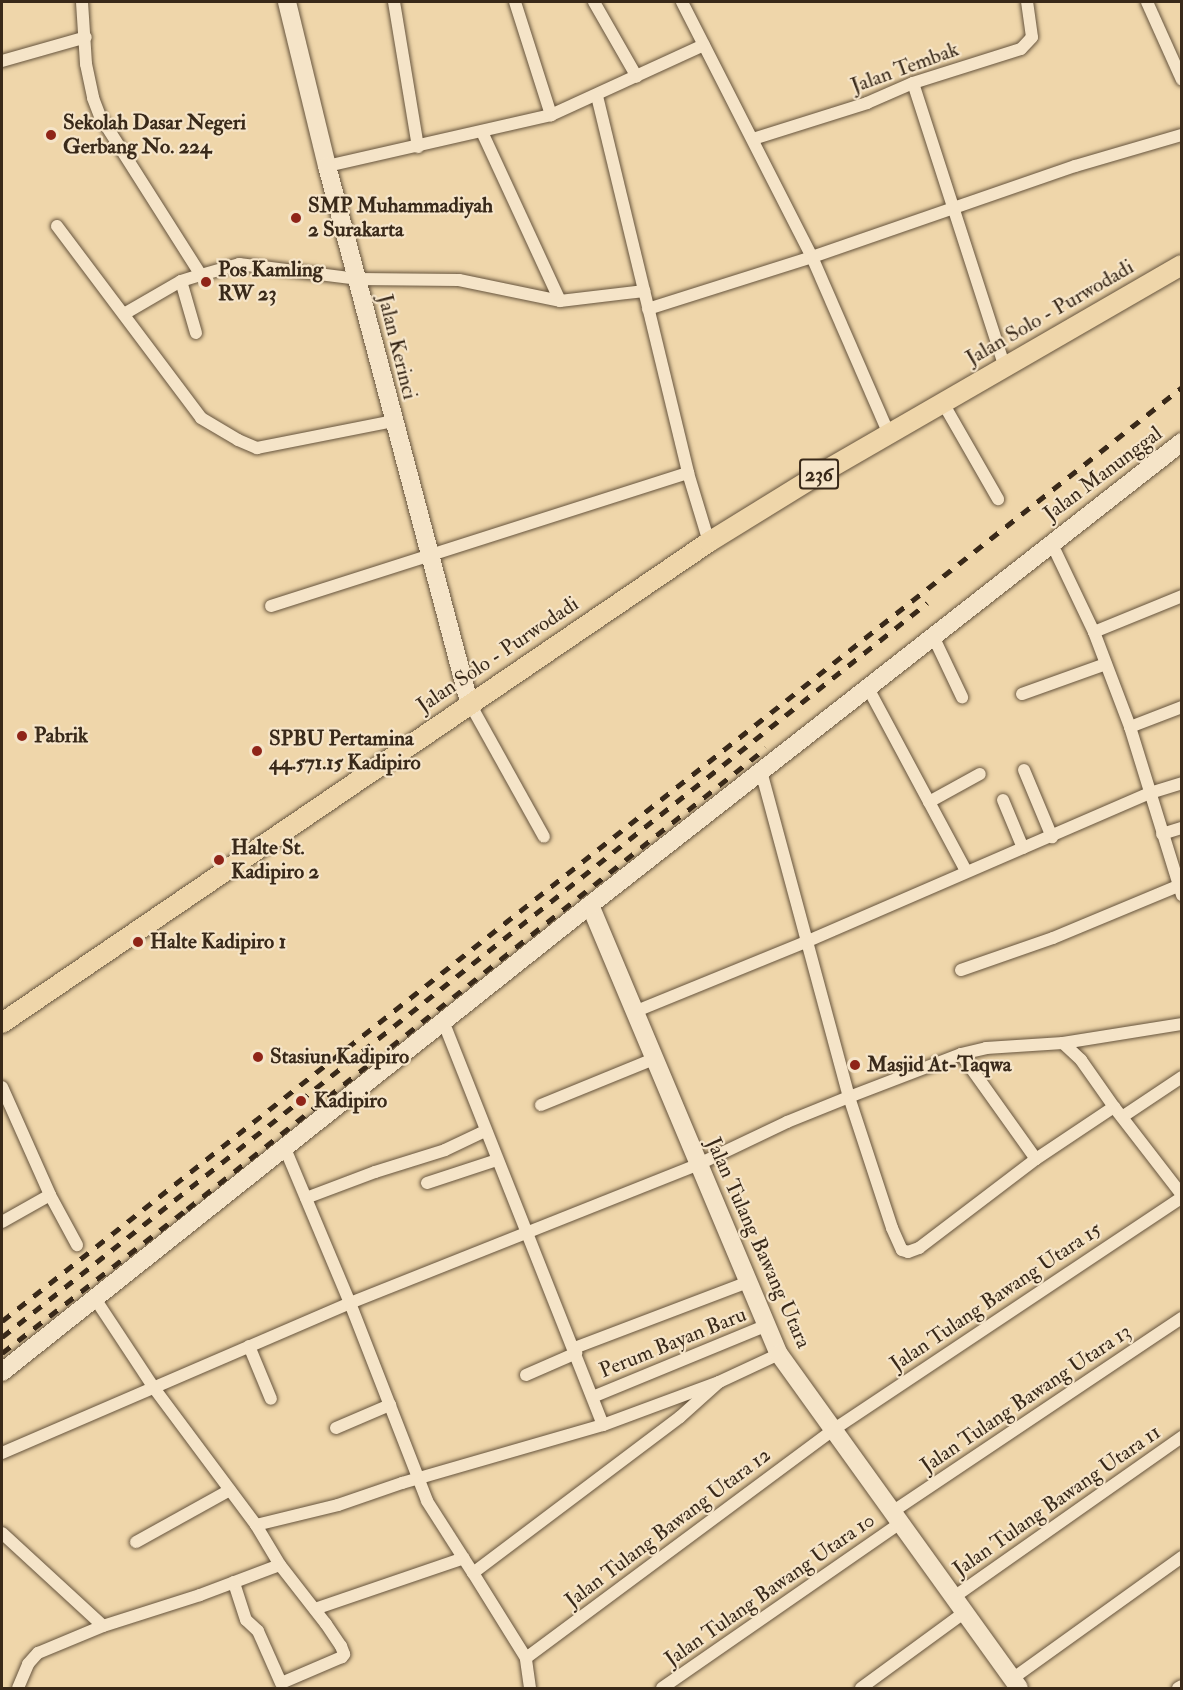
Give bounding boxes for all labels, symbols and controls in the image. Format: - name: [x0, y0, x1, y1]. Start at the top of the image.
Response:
- street label: Jalan Tembak: [848, 37, 962, 99]
- place label: Sekolah Dasar Negeri Gerbang No. 224: [63, 110, 246, 160]
- marker: Sekolah Dasar Negeri Gerbang No. 224: [44, 128, 58, 142]
- place label: SMP Muhammadiyah 2 Surakarta: [308, 193, 493, 243]
- marker: SMP Muhammadiyah 2 Surakarta: [289, 211, 303, 225]
- street label: Jalan Solo - Purwodadi: [962, 255, 1138, 371]
- place label: Pos Kamling RW 23: [218, 257, 323, 307]
- marker: Pos Kamling RW 23: [199, 275, 213, 289]
- street label: Jalan Kerinci: [372, 292, 422, 402]
- street label: Jalan Manunggal: [1039, 421, 1167, 527]
- road number: 236: [798, 457, 840, 491]
- street label: Jalan Solo - Purwodadi: [412, 592, 584, 718]
- place label: Pabrik: [34, 723, 88, 749]
- place label: SPBU Pertamina 44.571.15 Kadipiro: [269, 726, 420, 776]
- marker: Pabrik: [15, 729, 29, 743]
- marker: SPBU Pertamina 44.571.15 Kadipiro: [250, 744, 264, 758]
- place label: Halte St. Kadipiro 2: [231, 835, 319, 885]
- marker: Halte St. Kadipiro 2: [212, 853, 226, 867]
- place label: Halte Kadipiro 1: [150, 929, 286, 955]
- marker: Halte Kadipiro 1: [131, 935, 145, 949]
- place label: Stasiun Kadipiro: [270, 1044, 409, 1070]
- marker: Stasiun Kadipiro: [251, 1050, 265, 1064]
- place label: Masjid At-Taqwa: [867, 1052, 1011, 1078]
- marker: Masjid At-Taqwa: [848, 1058, 862, 1072]
- place label: Kadipiro: [314, 1088, 387, 1114]
- marker: Kadipiro: [292, 1092, 310, 1110]
- street label: Jalan Tulang Bawang Utara: [700, 1134, 816, 1352]
- street label: Jalan Tulang Bawang Utara 15: [886, 1217, 1106, 1377]
- street label: Perum Bayan Baru: [596, 1302, 750, 1384]
- street label: Jalan Tulang Bawang Utara 13: [916, 1319, 1136, 1479]
- street label: Jalan Tulang Bawang Utara 11: [948, 1420, 1166, 1582]
- street label: Jalan Tulang Bawang Utara 12: [560, 1442, 776, 1614]
- street label: Jalan Tulang Bawang Utara 10: [660, 1508, 880, 1672]

